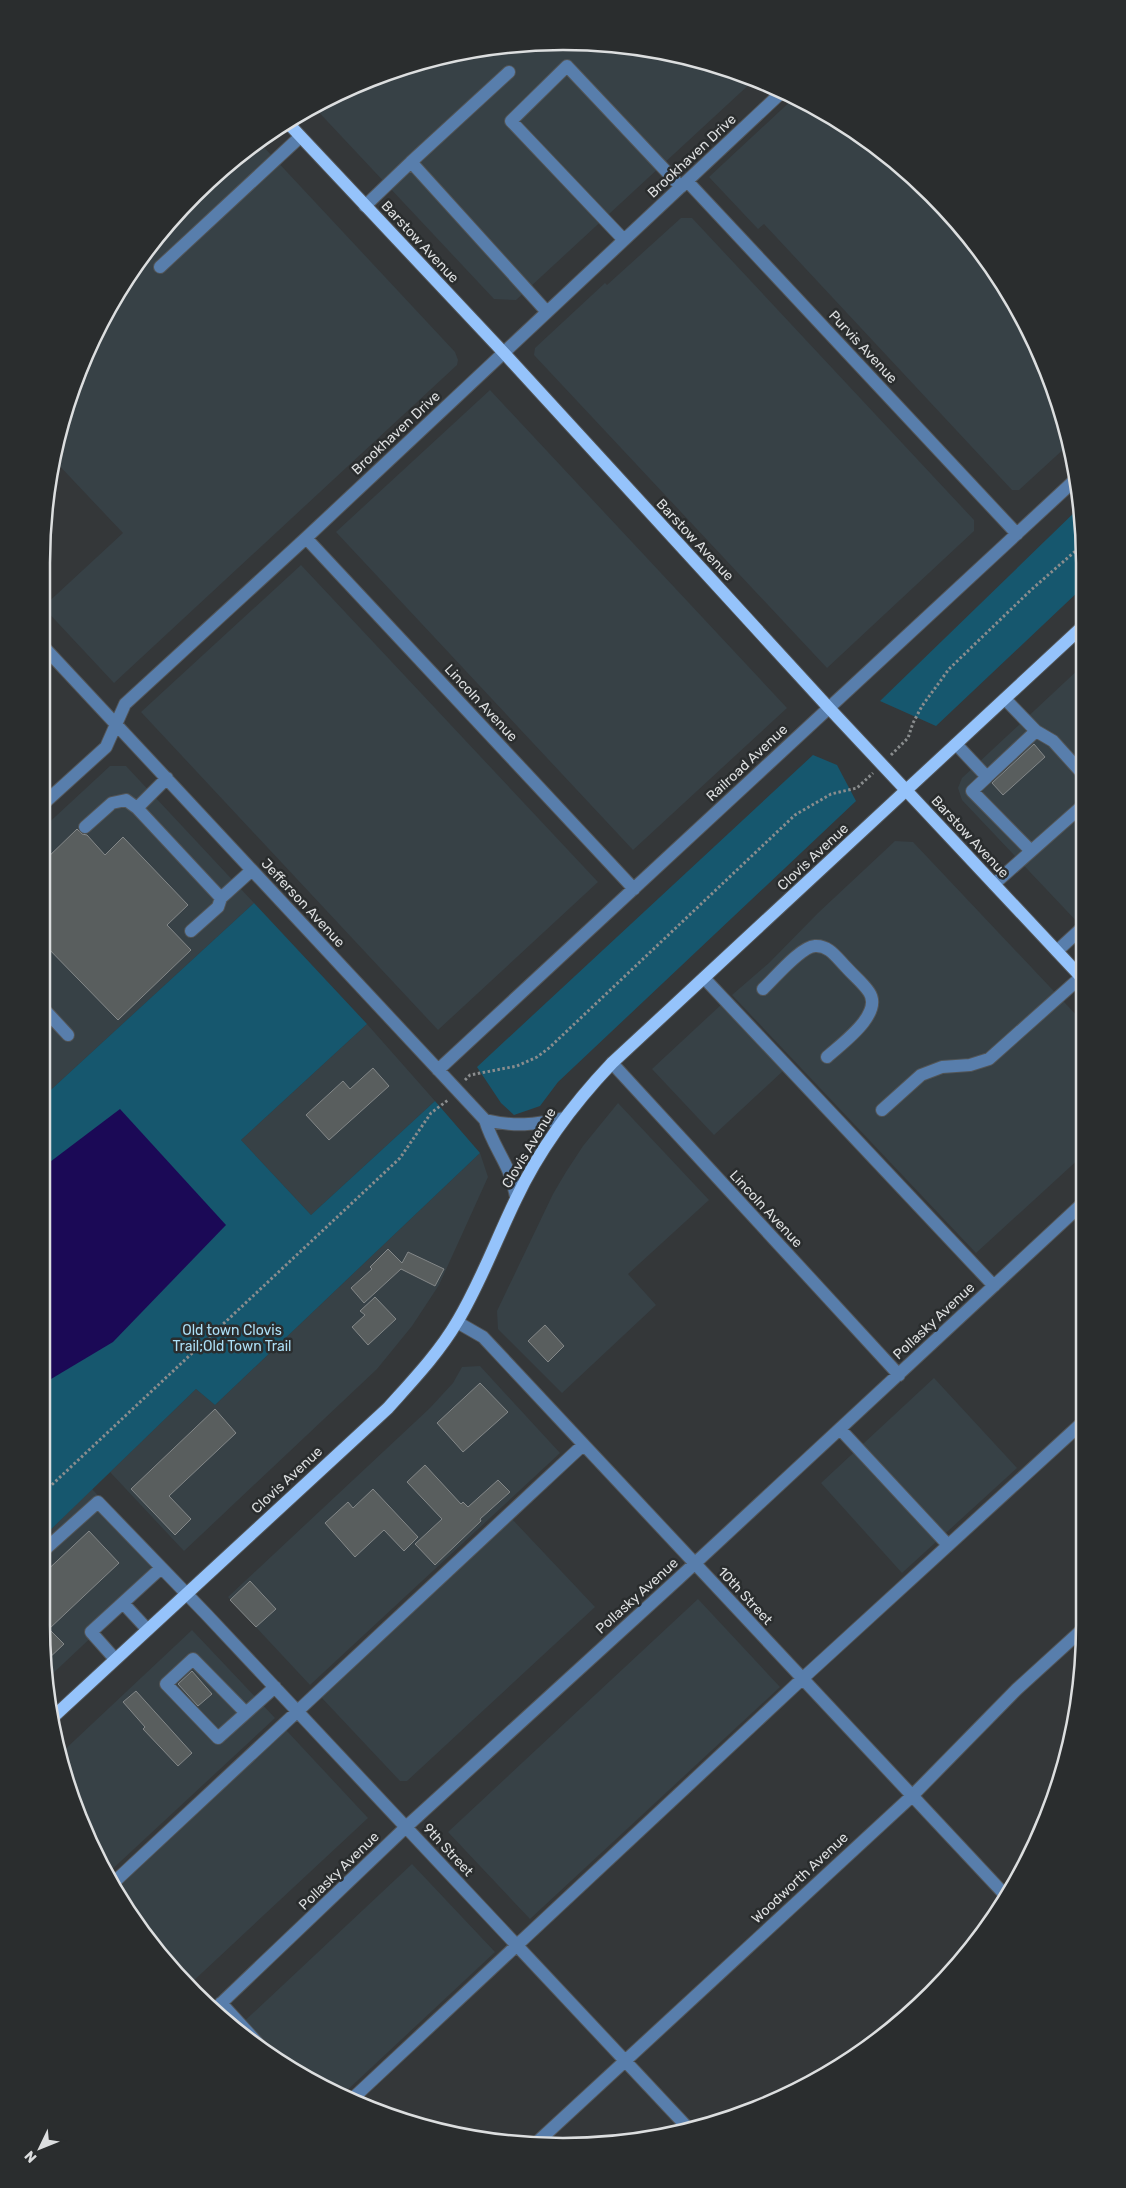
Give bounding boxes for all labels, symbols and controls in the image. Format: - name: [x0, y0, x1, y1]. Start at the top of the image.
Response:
- street label: Brookhaven Drive: [644, 111, 740, 201]
- street label: Barstow Avenue: [378, 197, 462, 287]
- street label: Purvis Avenue: [825, 307, 901, 387]
- street label: Brookhaven Drive: [348, 388, 444, 478]
- street label: Barstow Avenue: [653, 495, 737, 585]
- street label: Lincoln Avenue: [441, 661, 521, 745]
- street label: Railroad Avenue: [703, 721, 791, 805]
- street label: Barstow Avenue: [928, 792, 1012, 882]
- street label: Clovis Avenue: [774, 820, 852, 894]
- street label: Jefferson Avenue: [258, 855, 349, 951]
- street label: Clovis Avenue: [498, 1105, 560, 1191]
- street label: Lincoln Avenue: [726, 1167, 806, 1251]
- street label: Pollasky Avenue: [890, 1279, 978, 1363]
- park label: Old town Clovis Trail;Old Town Trail: [173, 1322, 291, 1355]
- street label: Clovis Avenue: [248, 1443, 326, 1517]
- street label: Pollasky Avenue: [592, 1554, 682, 1638]
- street label: 10th Street: [714, 1564, 776, 1629]
- street label: 9th Street: [419, 1820, 477, 1880]
- street label: Pollasky Avenue: [295, 1828, 383, 1914]
- street label: Woodworth Avenue: [748, 1829, 852, 1927]
- north arrow: [15, 2123, 65, 2173]
- text: N: [21, 2147, 41, 2166]

